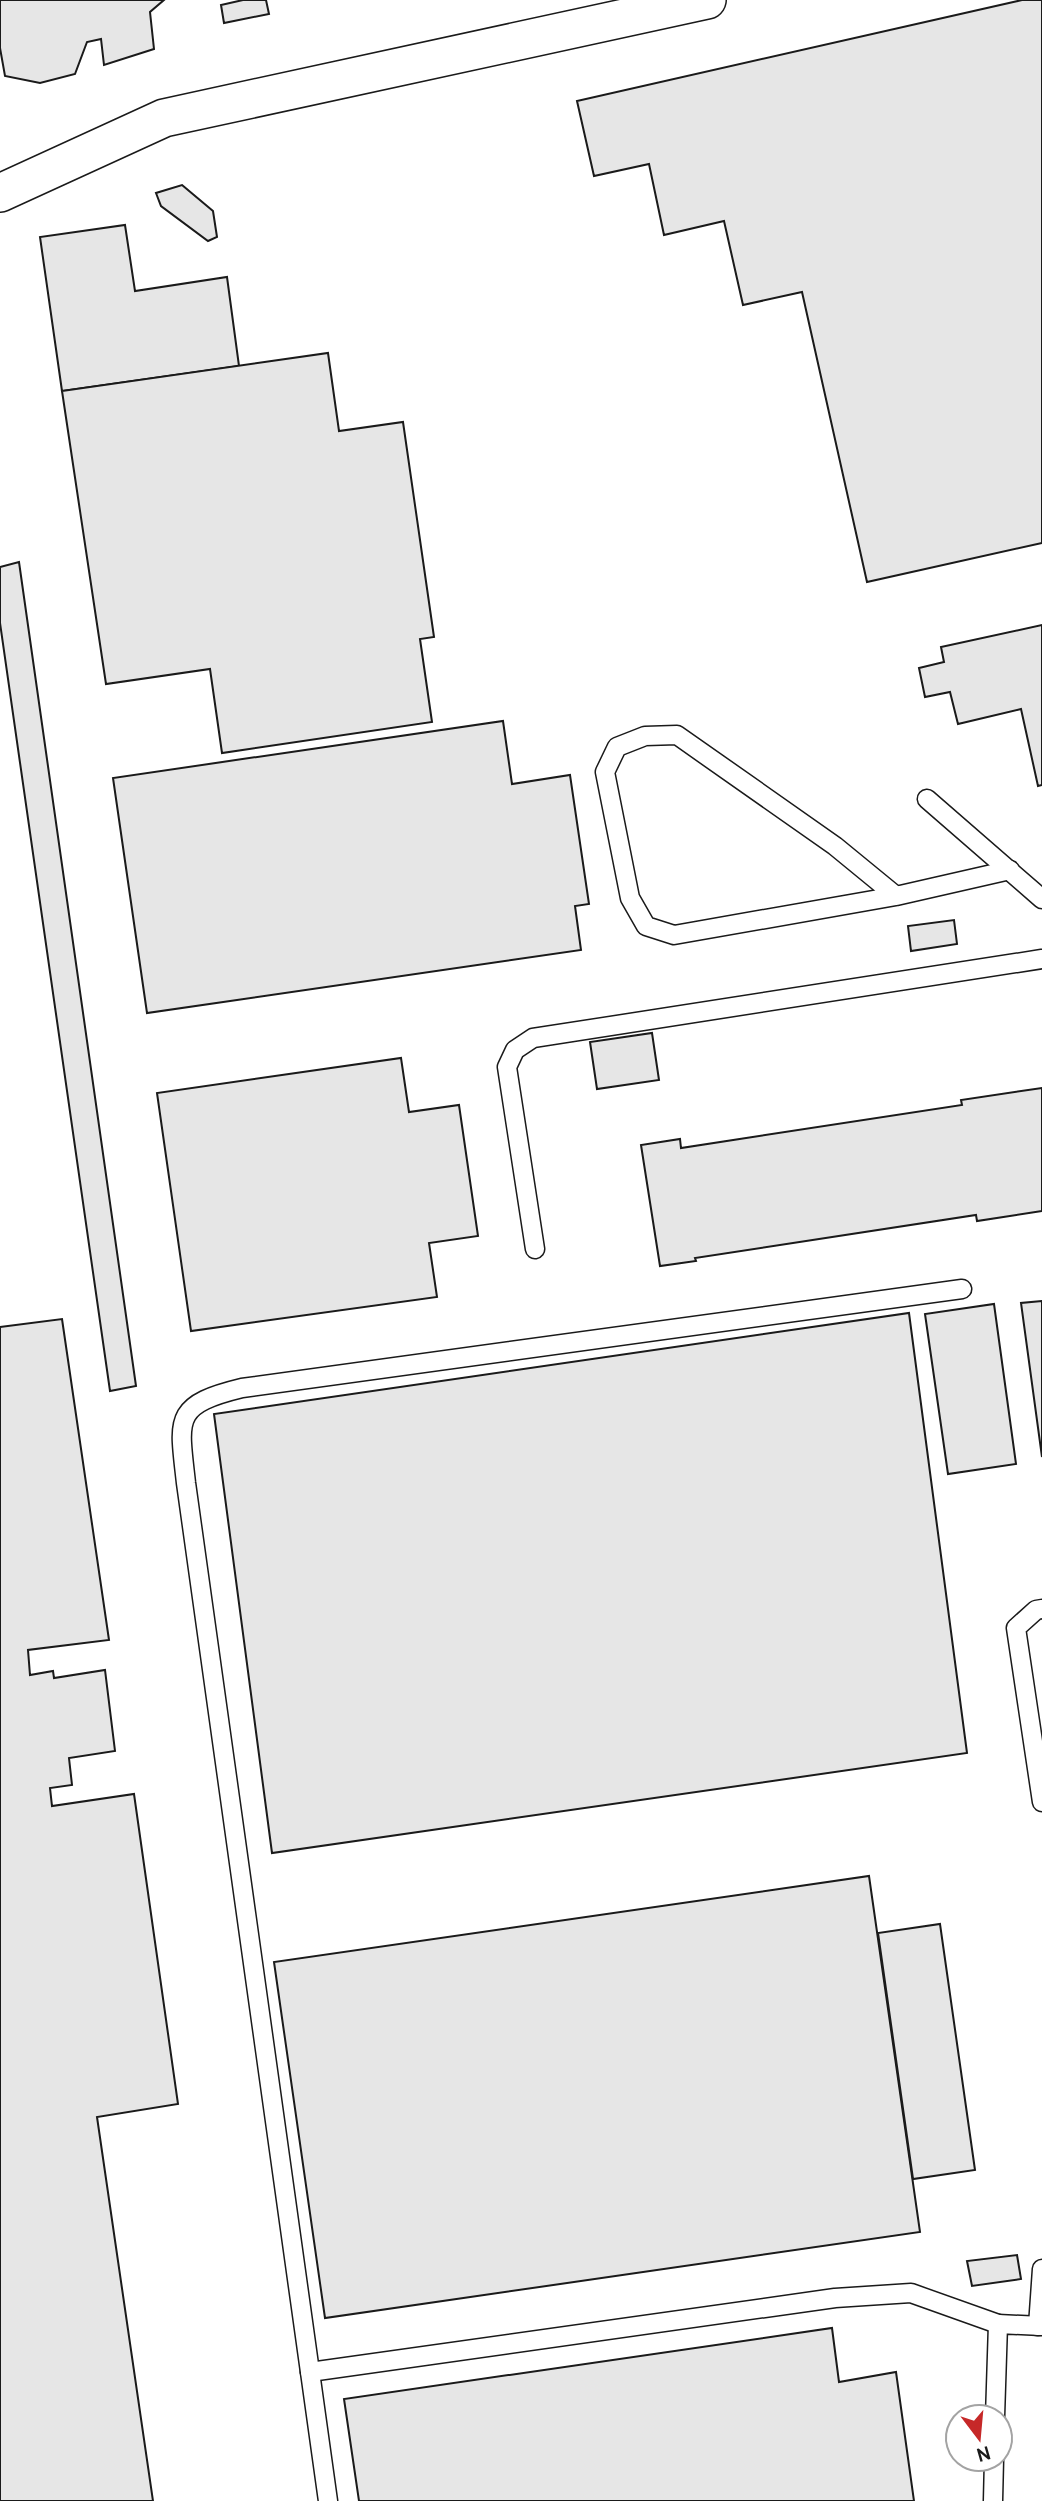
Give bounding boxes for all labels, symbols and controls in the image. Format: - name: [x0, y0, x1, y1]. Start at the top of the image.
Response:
- north arrow: [944, 2403, 1014, 2473]
- text: N: [974, 2441, 993, 2467]

